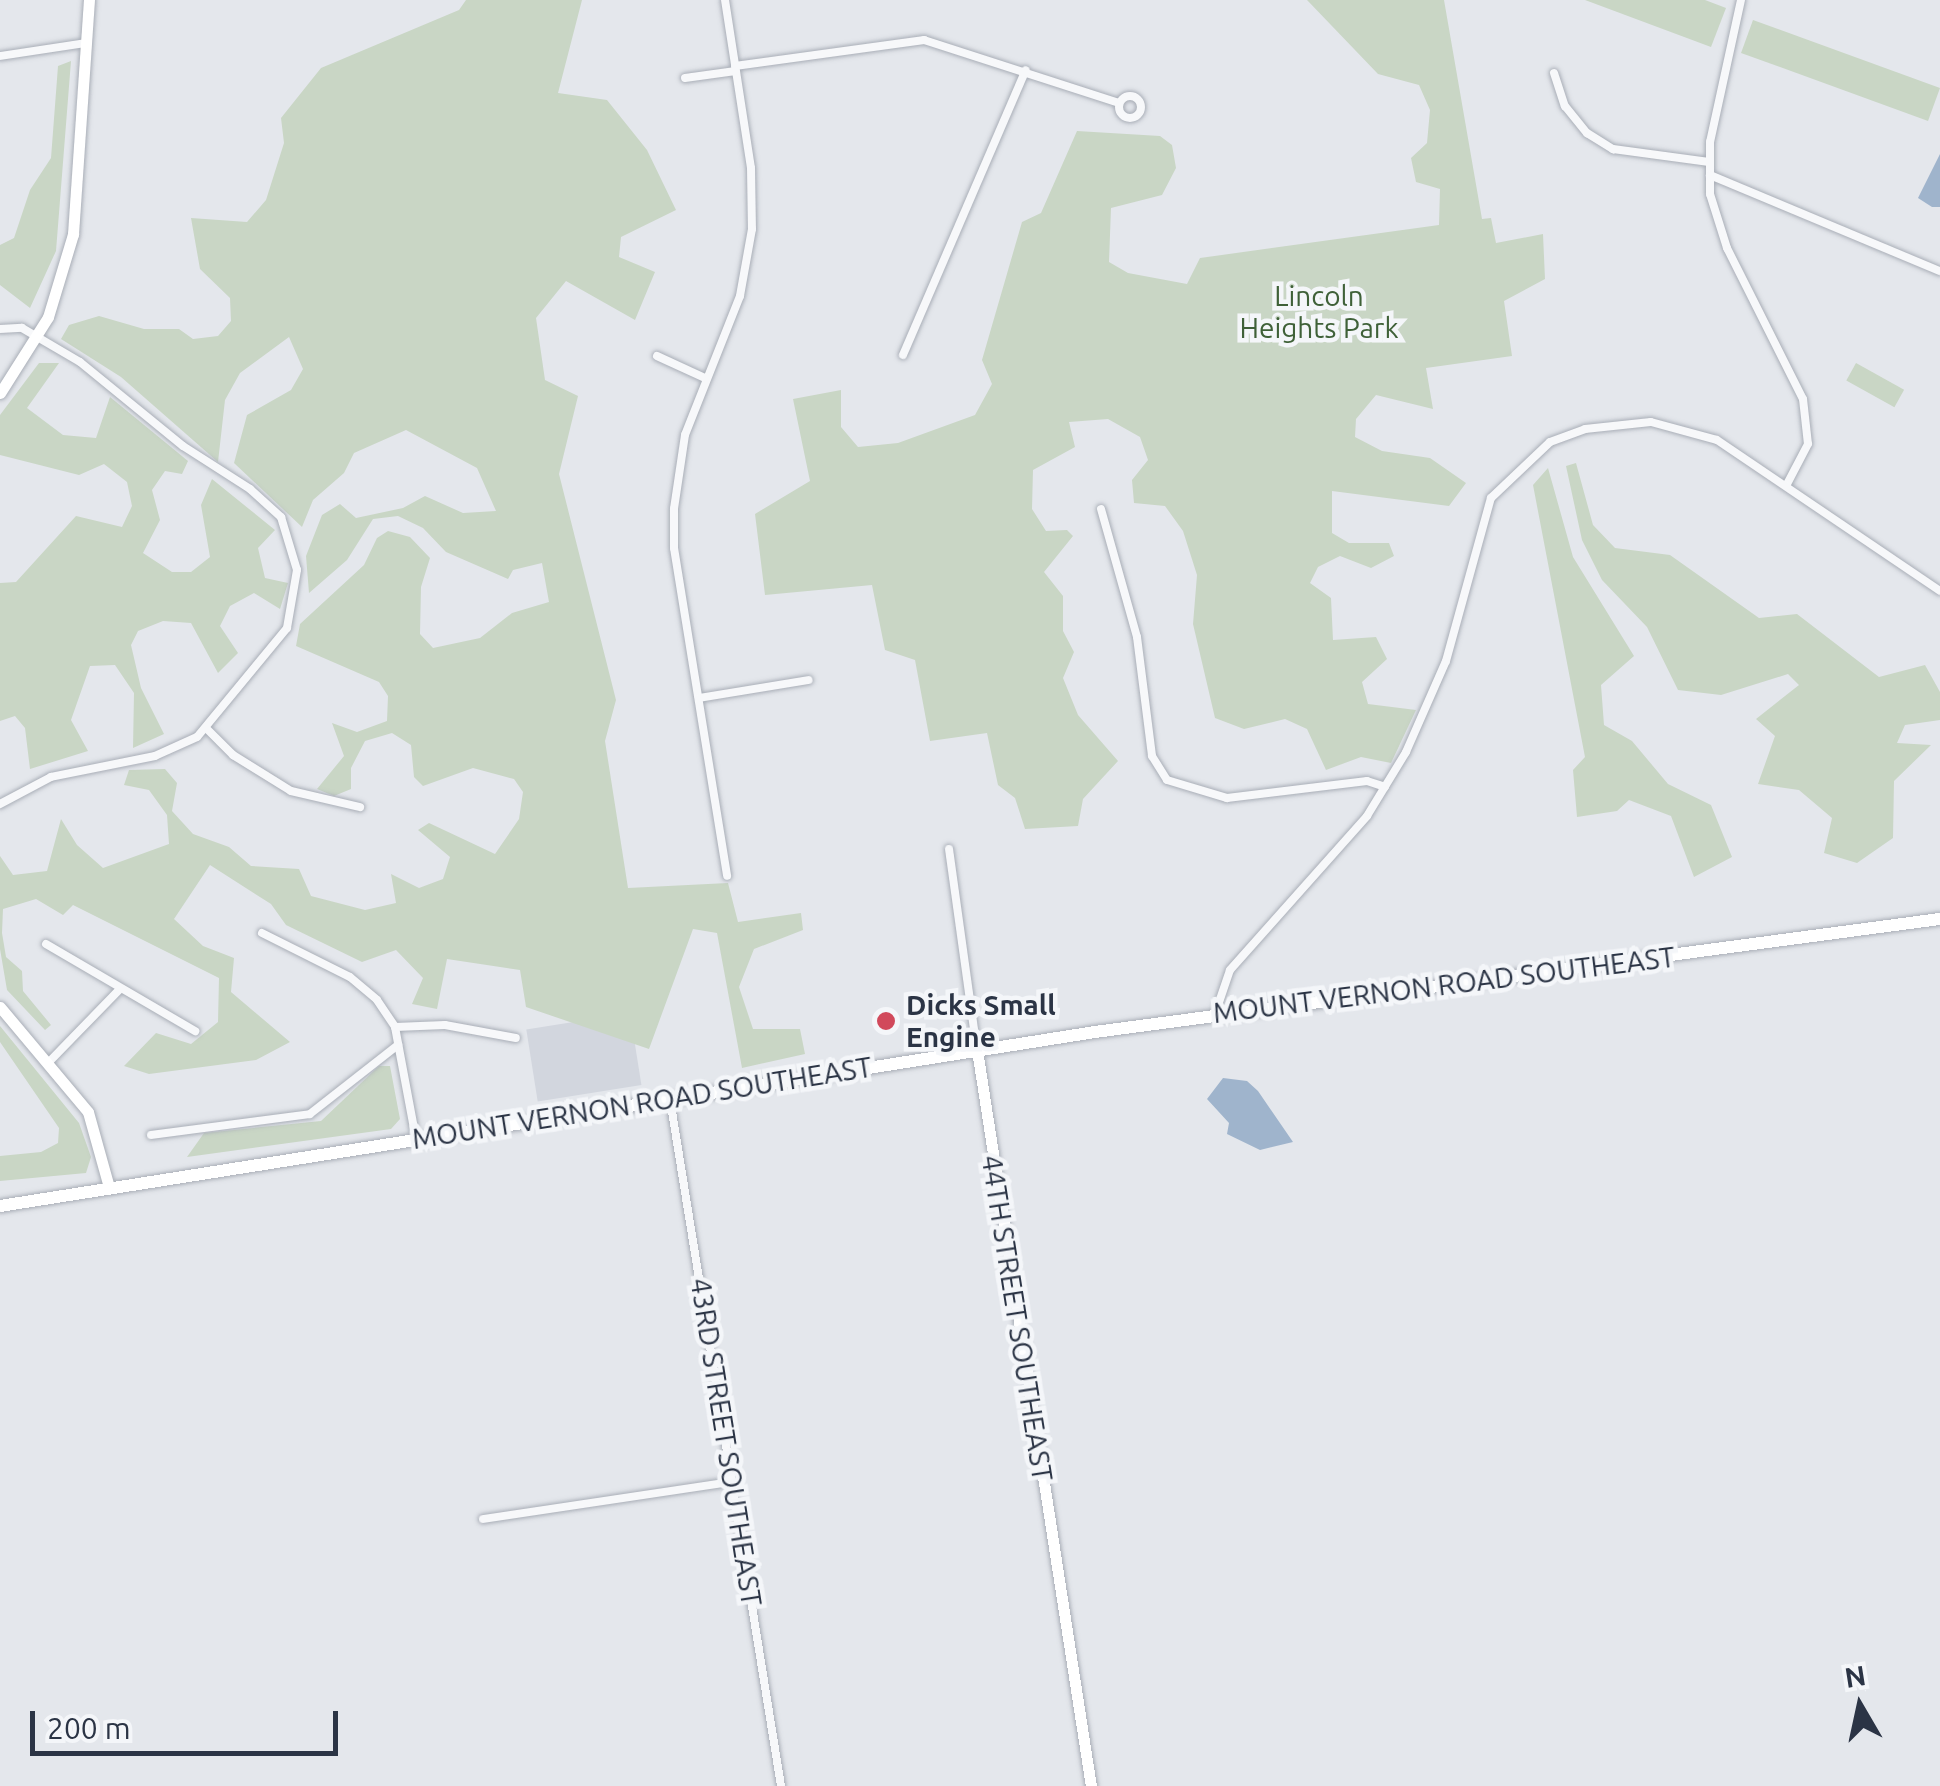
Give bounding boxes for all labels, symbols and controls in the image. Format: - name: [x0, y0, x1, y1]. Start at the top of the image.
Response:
- park label: Lincoln Heights Park: [1239, 279, 1399, 345]
- street label: MOUNT VERNON ROAD SOUTHEAST: [1211, 940, 1677, 1030]
- place label: Dicks Small Engine: [906, 988, 1056, 1054]
- marker: Dicks Small Engine: [875, 1010, 897, 1032]
- street label: MOUNT VERNON ROAD SOUTHEAST: [410, 1050, 874, 1156]
- street label: 44TH STREET SOUTHEAST: [975, 1153, 1059, 1483]
- street label: 43RD STREET SOUTHEAST: [683, 1275, 769, 1609]
- north arrow: [1810, 1656, 1910, 1756]
- text: N: [1842, 1659, 1868, 1693]
- scale bar: [35, 1691, 342, 1753]
- text: 200 m: [47, 1711, 131, 1745]

